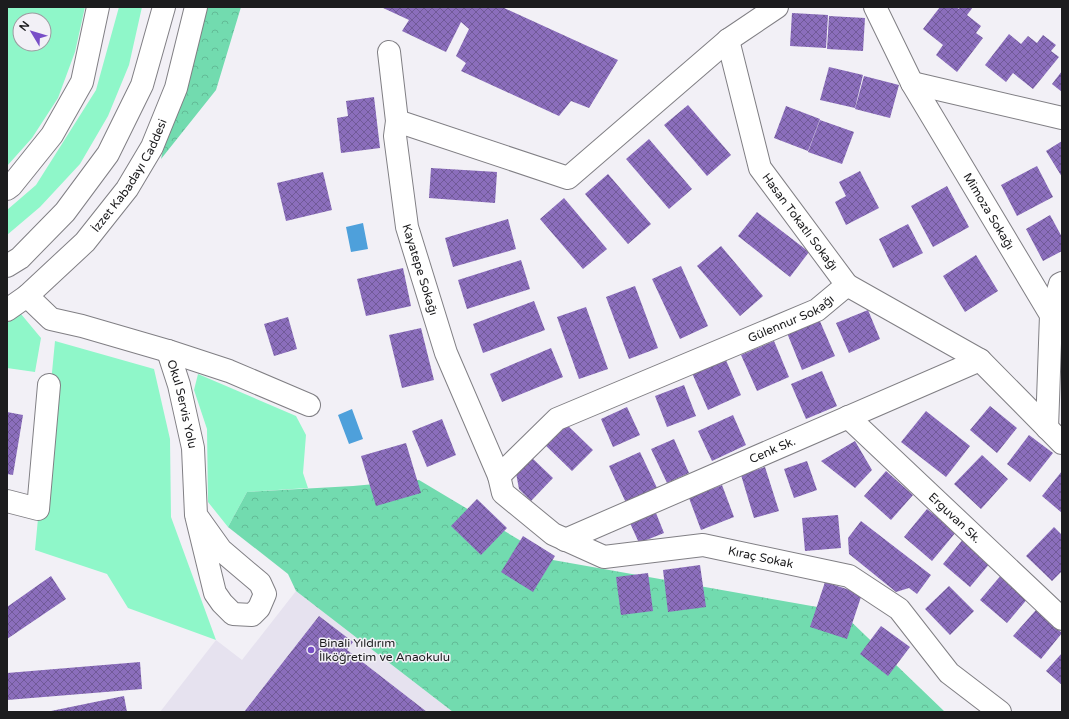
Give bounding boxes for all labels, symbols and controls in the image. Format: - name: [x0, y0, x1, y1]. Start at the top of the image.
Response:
- north arrow: [12, 12, 52, 52]
- text: N: [17, 19, 32, 34]
- street label: İzzet Kabadayı Caddesi: [89, 117, 170, 235]
- street label: Hasan Tokatlı Sokağı: [759, 170, 841, 273]
- street label: Mimoza Sokağı: [960, 170, 1017, 252]
- street label: Kayatepe Sokağı: [399, 222, 441, 317]
- street label: Gülennur Sokağı: [746, 292, 837, 345]
- street label: Okul Servis Yolu: [164, 358, 200, 450]
- street label: Cenk Sk.: [747, 434, 798, 466]
- street label: Erguvan Sk.: [926, 490, 984, 546]
- street label: Kıraç Sokak: [727, 544, 795, 571]
- place label: Binali Yıldırım İlköğretim ve Anaokulu: [319, 636, 450, 664]
- marker: Binali Yıldırım İlköğretim ve Anaokulu: [306, 645, 316, 655]

